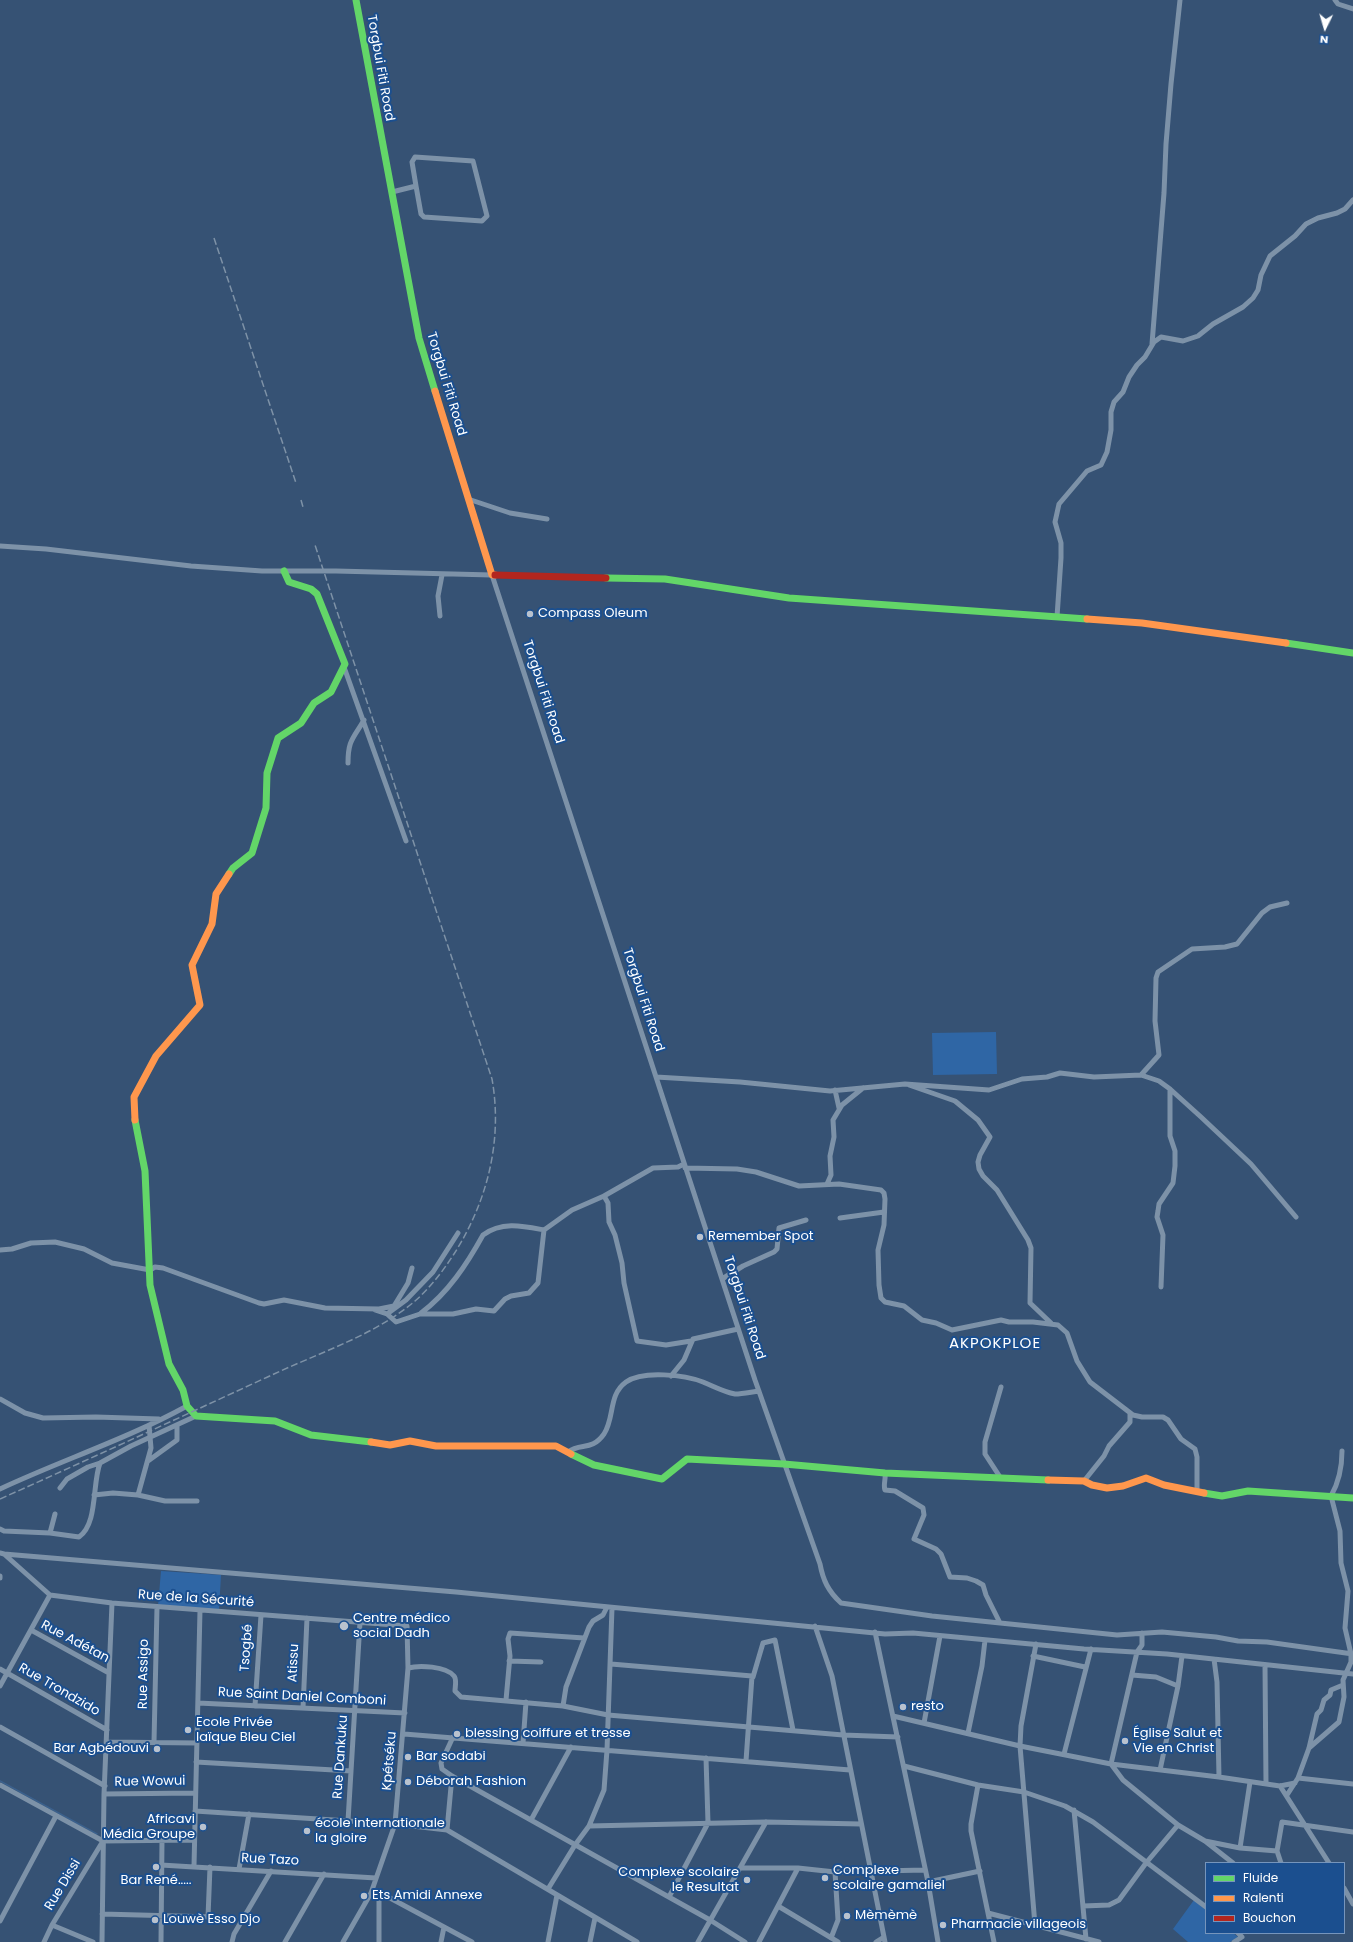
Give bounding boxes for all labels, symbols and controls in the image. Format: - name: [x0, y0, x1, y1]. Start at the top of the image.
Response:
- north arrow: [1305, 8, 1345, 48]
- street label: Torgbui Fiti Road: [363, 14, 397, 122]
- text: N: [1319, 32, 1329, 48]
- street label: Torgbui Fiti Road: [423, 330, 469, 438]
- place label: Compass Oleum: [538, 606, 648, 622]
- marker: Compass Oleum: [525, 609, 535, 619]
- street label: Torgbui Fiti Road: [519, 638, 567, 746]
- street label: Torgbui Fiti Road: [619, 946, 667, 1054]
- place label: Remember Spot: [708, 1229, 813, 1245]
- marker: Remember Spot: [695, 1232, 705, 1242]
- street label: Torgbui Fiti Road: [720, 1254, 768, 1362]
- district label: AKPOKPLOE: [949, 1335, 1041, 1353]
- street label: Rue de la Sécurité: [137, 1587, 255, 1611]
- place label: Centre médico social Dadh: [353, 1611, 450, 1642]
- street label: Rue Adétan: [38, 1617, 112, 1667]
- marker: Centre médico social Dadh: [338, 1620, 350, 1632]
- street label: Tsogbé: [238, 1624, 256, 1672]
- street label: Rue Assigo: [136, 1639, 152, 1709]
- street label: Atissu: [285, 1643, 303, 1683]
- street label: Rue Trondzido: [16, 1660, 102, 1720]
- street label: Rue Saint Daniel Comboni: [217, 1685, 387, 1709]
- place label: resto: [911, 1699, 944, 1715]
- marker: resto: [898, 1702, 908, 1712]
- place label: Ecole Privée laïque Bleu Ciel: [196, 1715, 295, 1746]
- street label: Rue Dankuku: [330, 1715, 352, 1799]
- marker: Ecole Privée laïque Bleu Ciel: [183, 1725, 193, 1735]
- place label: blessing coiffure et tresse: [465, 1726, 631, 1742]
- place label: Église Salut et Vie en Christ: [1133, 1726, 1222, 1757]
- marker: blessing coiffure et tresse: [452, 1729, 462, 1739]
- street label: Kpétséku: [380, 1731, 400, 1791]
- marker: Église Salut et Vie en Christ: [1120, 1736, 1130, 1746]
- place label: Bar Agbédouvi: [54, 1741, 149, 1757]
- marker: Bar Agbédouvi: [152, 1744, 162, 1754]
- place label: Bar sodabi: [416, 1749, 486, 1765]
- marker: Bar sodabi: [403, 1752, 413, 1762]
- street label: Rue Wowui: [114, 1774, 186, 1790]
- place label: Déborah Fashion: [416, 1774, 526, 1790]
- marker: Déborah Fashion: [403, 1777, 413, 1787]
- place label: Africavi Média Groupe: [103, 1812, 195, 1843]
- place label: école internationale la gloire: [315, 1816, 445, 1847]
- marker: Africavi Média Groupe: [198, 1822, 208, 1832]
- marker: école internationale la gloire: [302, 1826, 312, 1836]
- street label: Rue Tazo: [241, 1851, 299, 1869]
- street label: Rue Dissi: [42, 1857, 84, 1913]
- marker: Bar René.....: [151, 1862, 161, 1872]
- legend: [1205, 1862, 1345, 1934]
- place label: Complexe scolaire gamaliel: [833, 1863, 945, 1894]
- place label: Complexe scolaire le Resultat: [618, 1865, 739, 1896]
- text: Fluide: [1243, 1869, 1278, 1886]
- place label: Bar René.....: [120, 1873, 192, 1889]
- marker: Complexe scolaire gamaliel: [820, 1873, 830, 1883]
- marker: Complexe scolaire le Resultat: [742, 1875, 752, 1885]
- place label: Ets Amidi Annexe: [372, 1888, 482, 1904]
- text: Ralenti: [1243, 1889, 1284, 1906]
- marker: Ets Amidi Annexe: [359, 1891, 369, 1901]
- place label: Mèmèmè: [855, 1908, 917, 1924]
- text: Bouchon: [1243, 1909, 1296, 1926]
- marker: Mèmèmè: [842, 1911, 852, 1921]
- place label: Louwè Esso Djo: [163, 1912, 260, 1928]
- marker: Louwè Esso Djo: [150, 1915, 160, 1925]
- place label: Pharmacie villageois: [951, 1917, 1086, 1933]
- marker: Pharmacie villageois: [938, 1920, 948, 1930]

